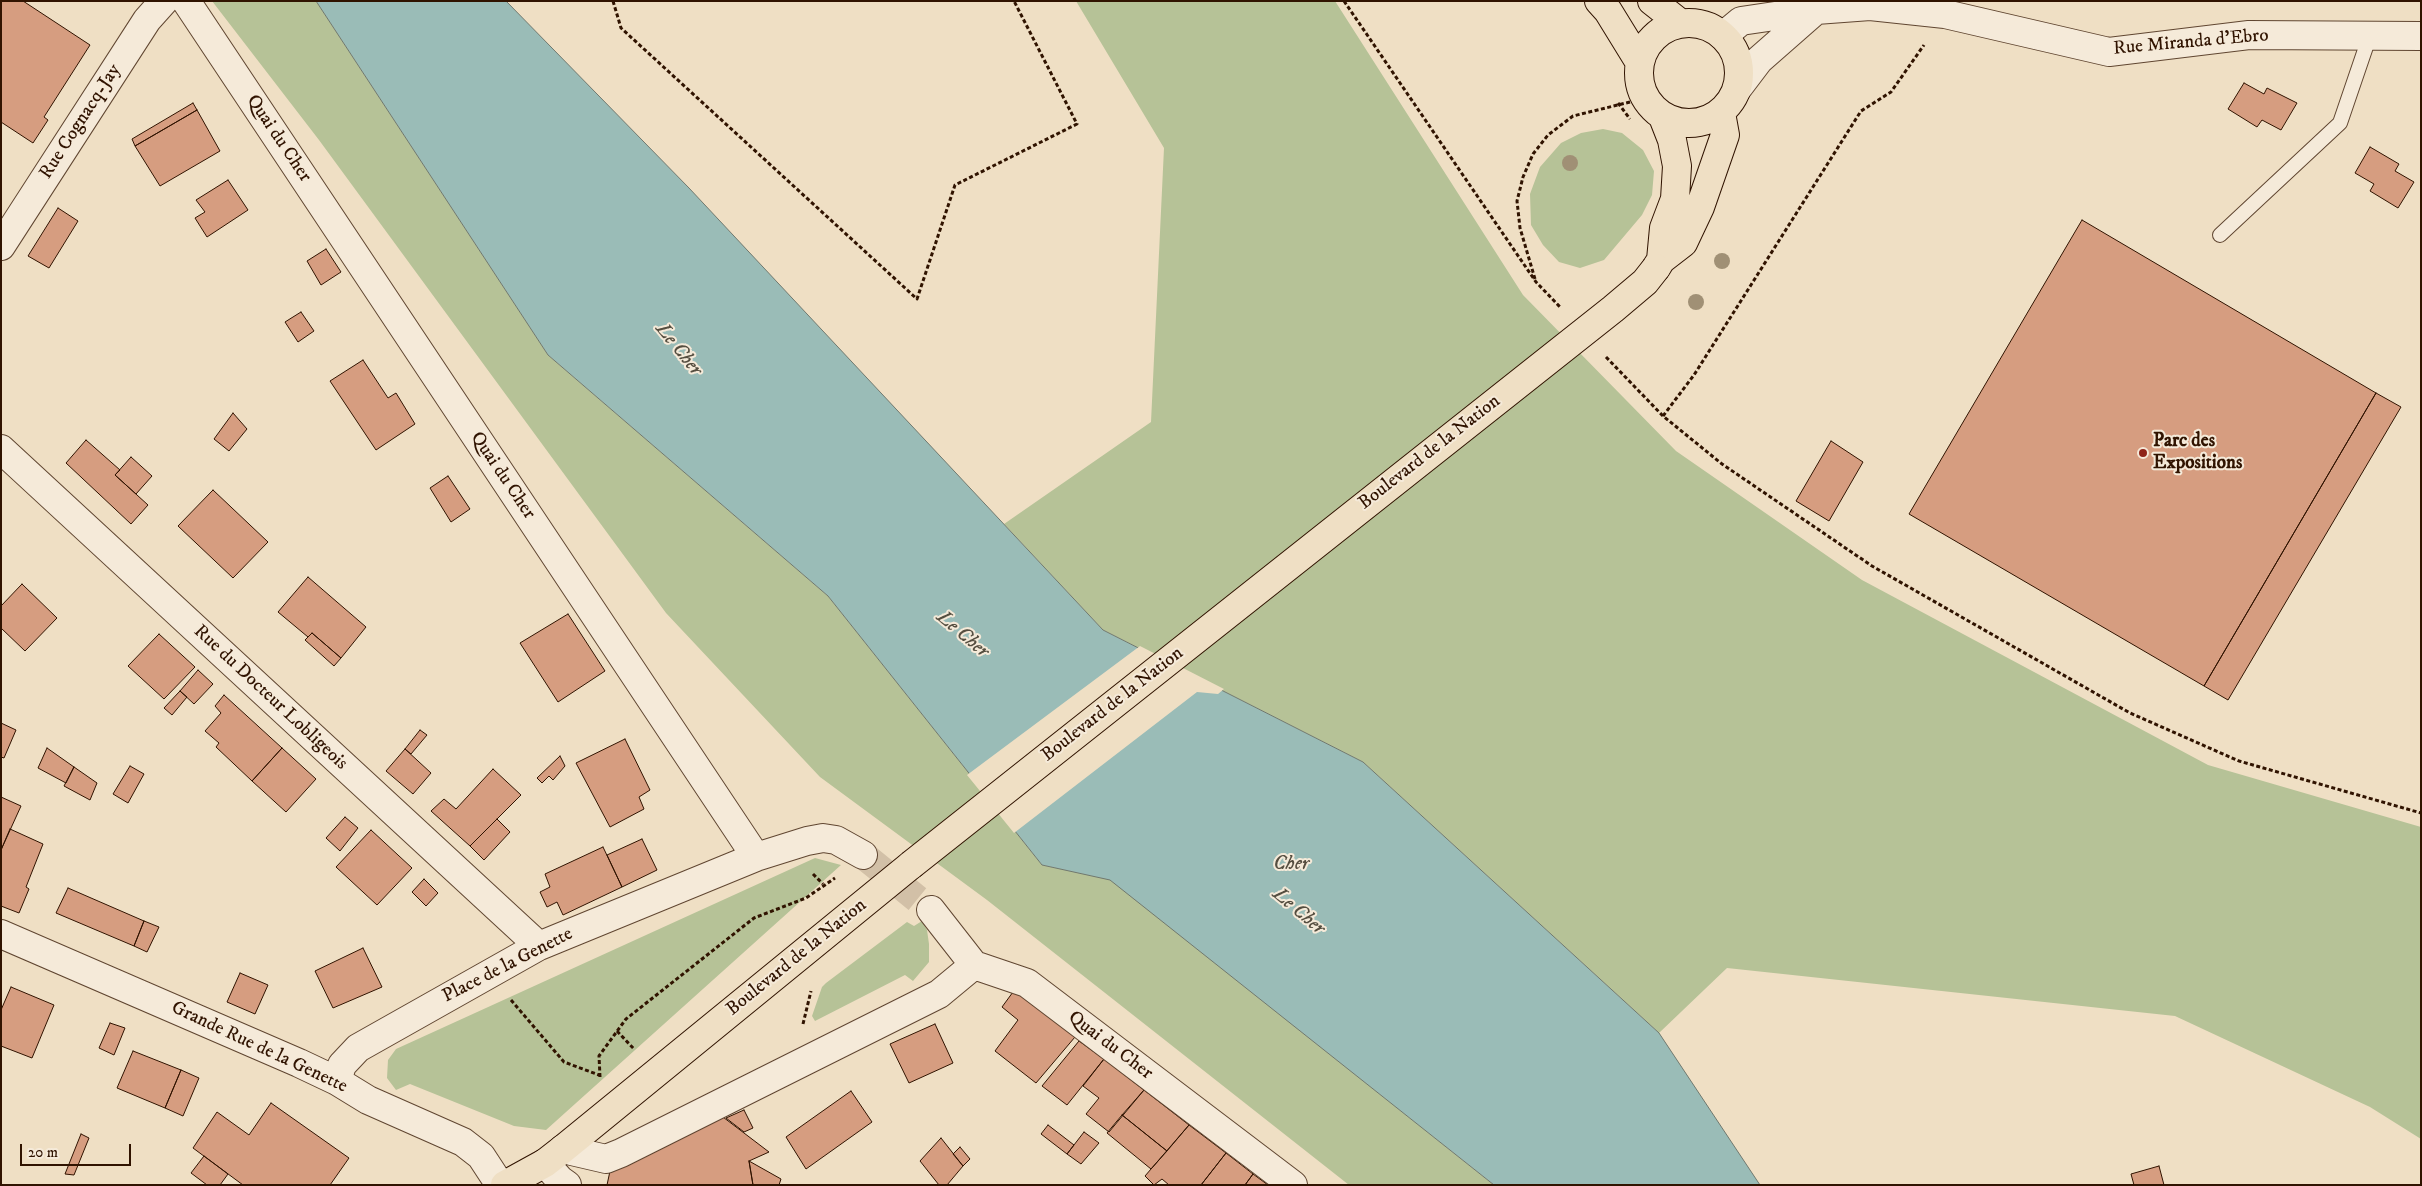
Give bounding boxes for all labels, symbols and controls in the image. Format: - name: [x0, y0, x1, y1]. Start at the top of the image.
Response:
- street label: Rue Miranda d'Ebro: [2113, 25, 2269, 61]
- street label: Rue Cognacq-Jay: [35, 60, 127, 184]
- street label: Quai du Cher: [240, 91, 316, 187]
- water label: Le Cher: [649, 319, 707, 381]
- street label: Boulevard de la Nation: [1355, 391, 1505, 515]
- street label: Quai du Cher: [464, 428, 540, 524]
- place label: Parc des Expositions: [2153, 431, 2242, 475]
- marker: Parc des Expositions: [2137, 447, 2149, 459]
- water label: Le Cher: [931, 606, 993, 664]
- street label: Rue du Docteur Lobligeois: [188, 621, 352, 775]
- street label: Boulevard de la Nation: [1038, 643, 1188, 767]
- water label: Cher: [1273, 853, 1309, 877]
- water label: Le Cher: [1267, 883, 1329, 941]
- street label: Boulevard de la Nation: [722, 895, 872, 1021]
- street label: Place de la Genette: [439, 923, 577, 1009]
- street label: Grande Rue de la Genette: [167, 997, 351, 1099]
- street label: Quai du Cher: [1063, 1007, 1157, 1085]
- scale bar: [22, 1134, 134, 1166]
- text: 20 m: [28, 1143, 58, 1162]

